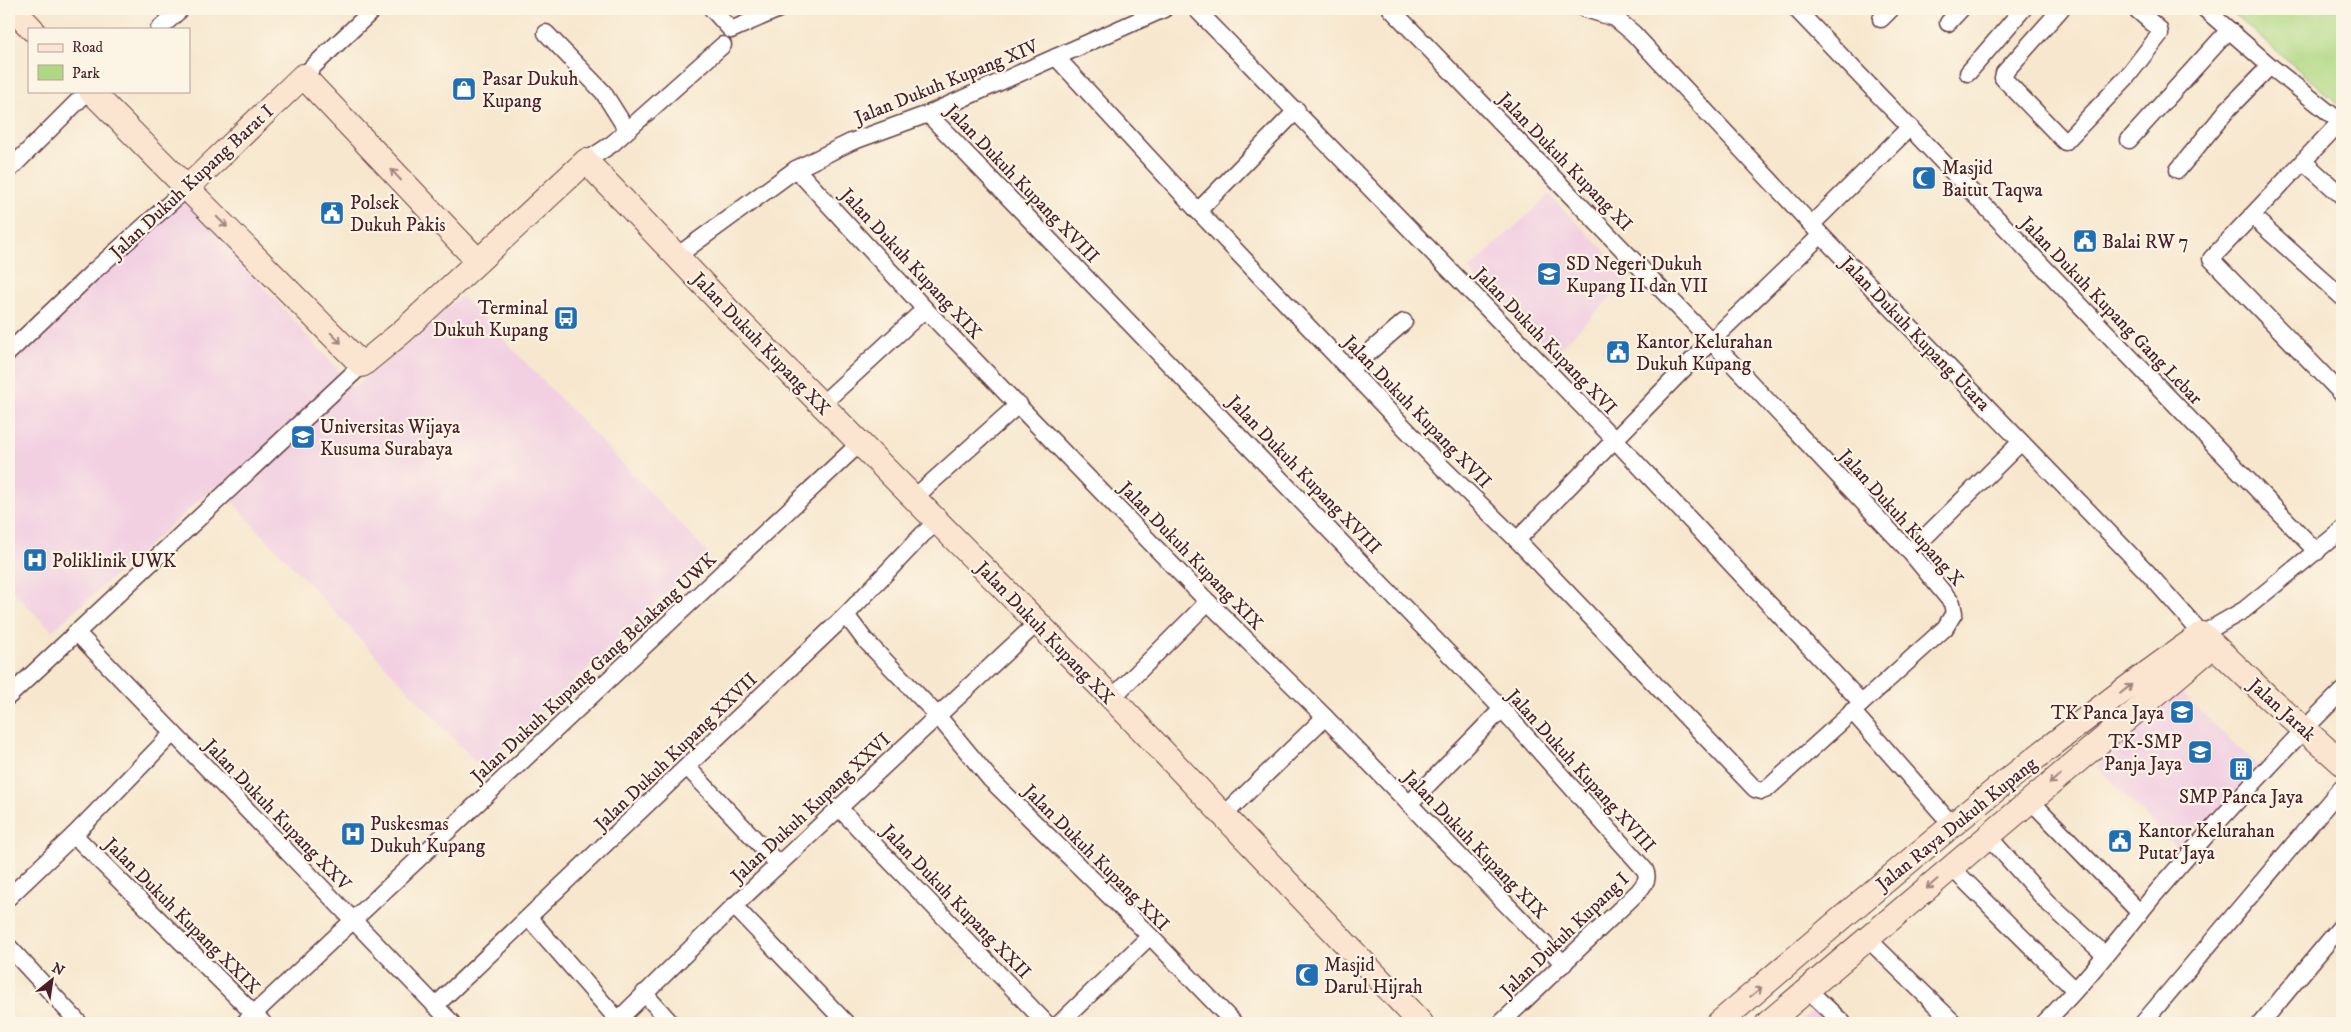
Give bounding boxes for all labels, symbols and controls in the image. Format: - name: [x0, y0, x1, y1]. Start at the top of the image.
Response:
- legend: [28, 28, 190, 92]
- street label: Jalan Dukuh Kupang XIV: [850, 35, 1043, 130]
- text: Road: [72, 38, 104, 57]
- text: Park: [72, 64, 101, 83]
- place label: Pasar Dukuh Kupang: [482, 68, 578, 113]
- shop icon: Pasar Dukuh Kupang: [451, 76, 477, 102]
- street label: Jalan Dukuh Kupang XI: [1491, 87, 1637, 236]
- street label: Jalan Dukuh Kupang XVIII: [939, 99, 1104, 268]
- street label: Jalan Dukuh Kupang Barat I: [104, 100, 279, 265]
- place label: Masjid Baitut Taqwa: [1942, 157, 2043, 203]
- mosque icon: Masjid Baitut Taqwa: [1911, 165, 1937, 191]
- one-way arrow: [390, 169, 402, 181]
- street label: Jalan Dukuh Kupang XIX: [834, 182, 987, 344]
- place label: Polsek Dukuh Pakis: [350, 192, 446, 237]
- public building icon: Polsek Dukuh Pakis: [319, 200, 345, 226]
- street label: Jalan Dukuh Kupang Gang Lebar: [2014, 211, 2207, 410]
- one-way arrow: [215, 216, 227, 228]
- public building icon: Balai RW 7: [2072, 228, 2098, 254]
- place label: Balai RW 7: [2102, 231, 2189, 254]
- street label: Jalan Dukuh Kupang Utara: [1834, 251, 1995, 416]
- place label: SD Negeri Dukuh Kupang II dan VII: [1566, 253, 1708, 298]
- street label: Jalan Dukuh Kupang XVI: [1467, 261, 1621, 420]
- school or university icon: SD Negeri Dukuh Kupang II dan VII: [1536, 261, 1562, 287]
- street label: Jalan Dukuh Kupang XX: [685, 266, 835, 420]
- place label: Terminal Dukuh Kupang: [433, 297, 549, 342]
- bus stop icon: Terminal Dukuh Kupang: [553, 305, 579, 331]
- street label: Jalan Dukuh Kupang XVII: [1337, 329, 1496, 493]
- place label: Kantor Kelurahan Dukuh Kupang: [1636, 331, 1773, 376]
- one-way arrow: [330, 332, 342, 344]
- public building icon: Kantor Kelurahan Dukuh Kupang: [1605, 339, 1631, 365]
- street label: Jalan Dukuh Kupang XVIII: [1221, 390, 1386, 559]
- place label: Universitas Wijaya Kusuma Surabaya: [320, 416, 460, 461]
- school or university icon: Universitas Wijaya Kusuma Surabaya: [290, 424, 316, 450]
- street label: Jalan Dukuh Kupang X: [1832, 443, 1968, 591]
- street label: Jalan Dukuh Kupang XIX: [1113, 476, 1268, 635]
- hospital icon: Poliklinik UWK: [22, 547, 48, 573]
- street label: Jalan Dukuh Kupang Gang Belakang UWK: [465, 548, 722, 789]
- place label: Poliklinik UWK: [52, 550, 177, 573]
- street label: Jalan Dukuh Kupang XX: [969, 555, 1119, 709]
- street label: Jalan Dukuh Kupang XXVII: [588, 668, 762, 837]
- street label: Jalan Jarak: [2242, 673, 2321, 747]
- street label: Jalan Dukuh Kupang XVIII: [1500, 683, 1660, 857]
- one-way arrow: [2119, 684, 2132, 695]
- school or university icon: TK Panca Jaya: [2169, 699, 2195, 725]
- place label: TK Panca Jaya: [2051, 702, 2164, 725]
- street label: Jalan Dukuh Kupang XXVI: [725, 728, 896, 889]
- place label: TK-SMP Panja Jaya: [2104, 731, 2182, 776]
- street label: Jalan Dukuh Kupang XXV: [197, 733, 356, 896]
- school or university icon: TK-SMP Panja Jaya: [2187, 739, 2213, 765]
- street label: Jalan Raya Dukuh Kupang: [1871, 752, 2042, 897]
- building icon: SMP Panca Jaya: [2228, 756, 2254, 782]
- street label: Jalan Dukuh Kupang XIX: [1397, 765, 1552, 924]
- one-way arrow: [2049, 773, 2062, 784]
- street label: Jalan Dukuh Kupang XXI: [1017, 779, 1174, 936]
- place label: SMP Panca Jaya: [2179, 786, 2303, 809]
- place label: Puskesmas Dukuh Kupang: [370, 813, 486, 858]
- street label: Jalan Dukuh Kupang XXII: [875, 819, 1036, 984]
- place label: Kantor Kelurahan Putat Jaya: [2138, 820, 2275, 865]
- hospital icon: Puskesmas Dukuh Kupang: [340, 821, 366, 847]
- public building icon: Kantor Kelurahan Putat Jaya: [2107, 828, 2133, 854]
- street label: Jalan Dukuh Kupang XXIX: [98, 832, 265, 999]
- street label: Jalan Dukuh Kupang I: [1494, 868, 1634, 1004]
- one-way arrow: [1925, 879, 1938, 890]
- north arrow: [28, 954, 78, 1004]
- place label: Masjid Darul Hijrah: [1324, 954, 1423, 999]
- text: N: [49, 959, 68, 981]
- mosque icon: Masjid Darul Hijrah: [1294, 962, 1320, 988]
- one-way arrow: [1750, 986, 1763, 997]

